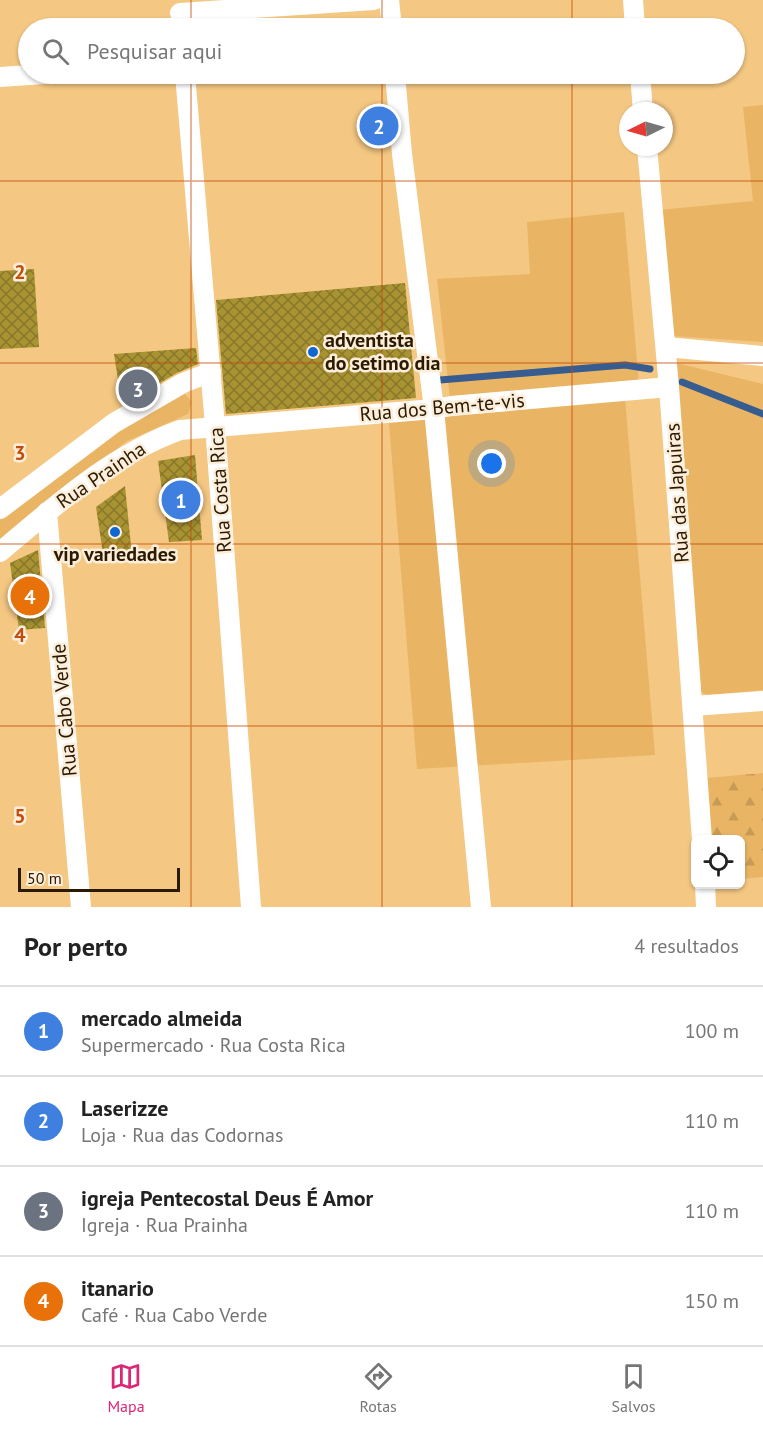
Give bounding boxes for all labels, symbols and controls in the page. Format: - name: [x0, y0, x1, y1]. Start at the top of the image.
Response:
- search box: [18, 18, 745, 84]
- icon: search: [39, 35, 72, 68]
- text: Pesquisar aqui: [87, 37, 223, 65]
- north arrow: [619, 102, 673, 156]
- pin: 2: [360, 104, 398, 148]
- text: 2: [14, 259, 26, 285]
- place label: adventista do setimo dia: [325, 327, 441, 376]
- marker: adventista do setimo dia: [306, 345, 320, 359]
- pin: 3: [118, 366, 158, 412]
- street label: Rua dos Bem-te-vis: [358, 387, 526, 427]
- street label: Rua das Japuiras: [659, 422, 695, 564]
- street label: Rua Costa Rica: [203, 426, 237, 554]
- street label: Rua Prainha: [51, 436, 151, 514]
- text: 3: [14, 440, 26, 466]
- your location: [477, 449, 506, 478]
- pin: 1: [162, 478, 201, 522]
- marker: vip variedades: [108, 525, 122, 539]
- place label: vip variedades: [53, 541, 176, 567]
- pin: 4: [10, 574, 50, 618]
- text: 4: [14, 622, 26, 648]
- street label: Rua Cabo Verde: [45, 643, 83, 777]
- text: 5: [14, 803, 26, 829]
- map controls: [691, 835, 745, 889]
- button: locate: [691, 835, 745, 889]
- scale bar: [18, 865, 180, 892]
- text: 50 m: [27, 868, 62, 888]
- text: Por perto: [24, 930, 128, 963]
- text: 4 resultados: [634, 933, 739, 959]
- text: mercado almeida: [81, 1004, 242, 1032]
- text: 1: [38, 1018, 49, 1044]
- text: 100 m: [685, 1018, 739, 1044]
- text: Supermercado · Rua Costa Rica: [81, 1032, 346, 1058]
- text: Laserizze: [81, 1094, 168, 1122]
- text: 2: [38, 1108, 49, 1134]
- text: 110 m: [685, 1108, 739, 1134]
- text: Loja · Rua das Codornas: [81, 1122, 283, 1148]
- text: igreja Pentecostal Deus É Amor: [81, 1184, 373, 1212]
- text: 3: [38, 1198, 49, 1224]
- text: 110 m: [685, 1198, 739, 1224]
- text: Igreja · Rua Prainha: [81, 1212, 248, 1238]
- text: itanario: [81, 1274, 154, 1302]
- text: 4: [38, 1288, 49, 1314]
- text: 150 m: [685, 1288, 739, 1314]
- text: Café · Rua Cabo Verde: [81, 1302, 267, 1328]
- tab: Mapa: [107, 1360, 145, 1416]
- tab: Rotas: [359, 1360, 397, 1416]
- tab: Salvos: [612, 1360, 656, 1416]

